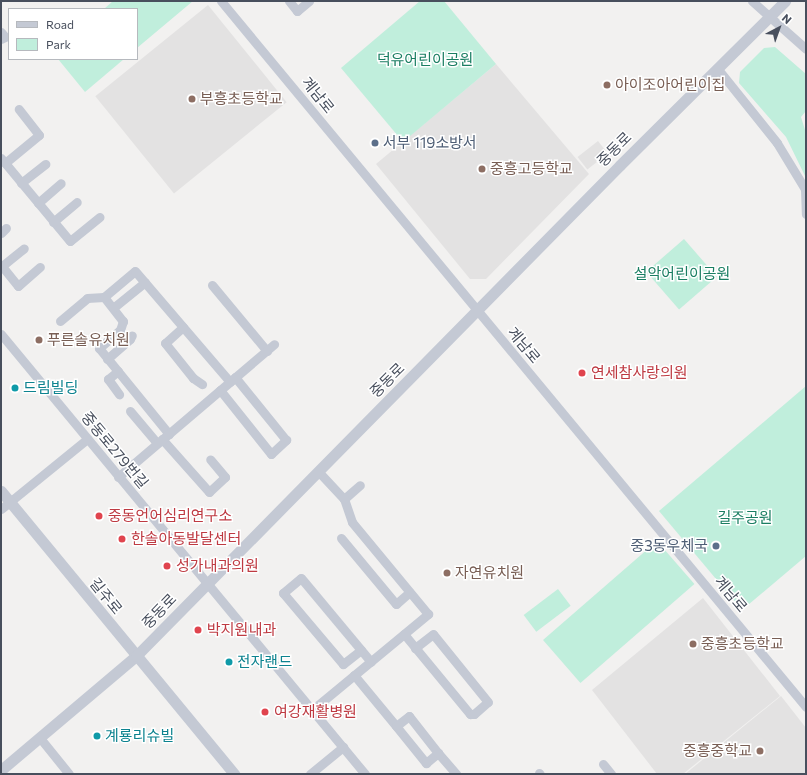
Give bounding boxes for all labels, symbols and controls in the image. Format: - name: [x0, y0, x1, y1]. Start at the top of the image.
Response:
- legend: [8, 8, 138, 60]
- north arrow: [759, 8, 799, 48]
- text: N: [780, 11, 795, 26]
- text: Road: [46, 17, 74, 31]
- text: Park: [46, 37, 71, 51]
- park label: 덕유어린이공원: [377, 51, 473, 69]
- street label: 계남로: [298, 73, 338, 117]
- place label: 아이조아어린이집: [615, 76, 725, 94]
- marker: 아이조아어린이집: [602, 80, 612, 90]
- place label: 부흥초등학교: [200, 90, 283, 108]
- marker: 부흥초등학교: [187, 94, 197, 104]
- street label: 중동로: [593, 128, 635, 170]
- place label: 서부 119소방서: [383, 134, 477, 152]
- marker: 서부 119소방서: [370, 138, 380, 148]
- place label: 중흥고등학교: [490, 160, 573, 178]
- marker: 중흥고등학교: [477, 164, 487, 174]
- park label: 설악어린이공원: [634, 265, 730, 283]
- street label: 계남로: [504, 323, 544, 367]
- place label: 푸른솔유치원: [47, 331, 130, 349]
- marker: 푸른솔유치원: [34, 335, 44, 345]
- street label: 중동로: [366, 359, 408, 401]
- place label: 연세참사랑의원: [591, 364, 688, 382]
- marker: 연세참사랑의원: [576, 367, 588, 379]
- place label: 드림빌딩: [23, 379, 78, 397]
- marker: 드림빌딩: [10, 383, 20, 393]
- street label: 중동로279번길: [78, 408, 152, 492]
- place label: 중동언어심리연구소: [108, 507, 232, 525]
- park label: 길주공원: [717, 509, 773, 527]
- marker: 중동언어심리연구소: [93, 510, 105, 522]
- place label: 한솔아동발달센터: [131, 530, 241, 548]
- marker: 한솔아동발달센터: [116, 533, 128, 545]
- place label: 중3동우체국: [630, 537, 708, 555]
- marker: 중3동우체국: [711, 541, 721, 551]
- place label: 성가내과의원: [176, 557, 259, 575]
- marker: 성가내과의원: [161, 560, 173, 572]
- place label: 자연유치원: [455, 564, 524, 582]
- marker: 자연유치원: [442, 568, 452, 578]
- street label: 계남로: [711, 572, 751, 616]
- street label: 길주로: [86, 574, 126, 618]
- street label: 중동로: [138, 590, 180, 632]
- place label: 박지원내과: [207, 621, 276, 639]
- marker: 박지원내과: [192, 624, 204, 636]
- place label: 중흥초등학교: [701, 635, 784, 653]
- marker: 중흥초등학교: [688, 639, 698, 649]
- place label: 전자랜드: [237, 653, 292, 671]
- marker: 전자랜드: [224, 657, 234, 667]
- place label: 여강재활병원: [274, 703, 357, 721]
- marker: 여강재활병원: [259, 706, 271, 718]
- place label: 계룡리슈빌: [105, 727, 174, 745]
- marker: 계룡리슈빌: [92, 731, 102, 741]
- place label: 중흥중학교: [683, 742, 752, 760]
- marker: 중흥중학교: [755, 746, 765, 756]

